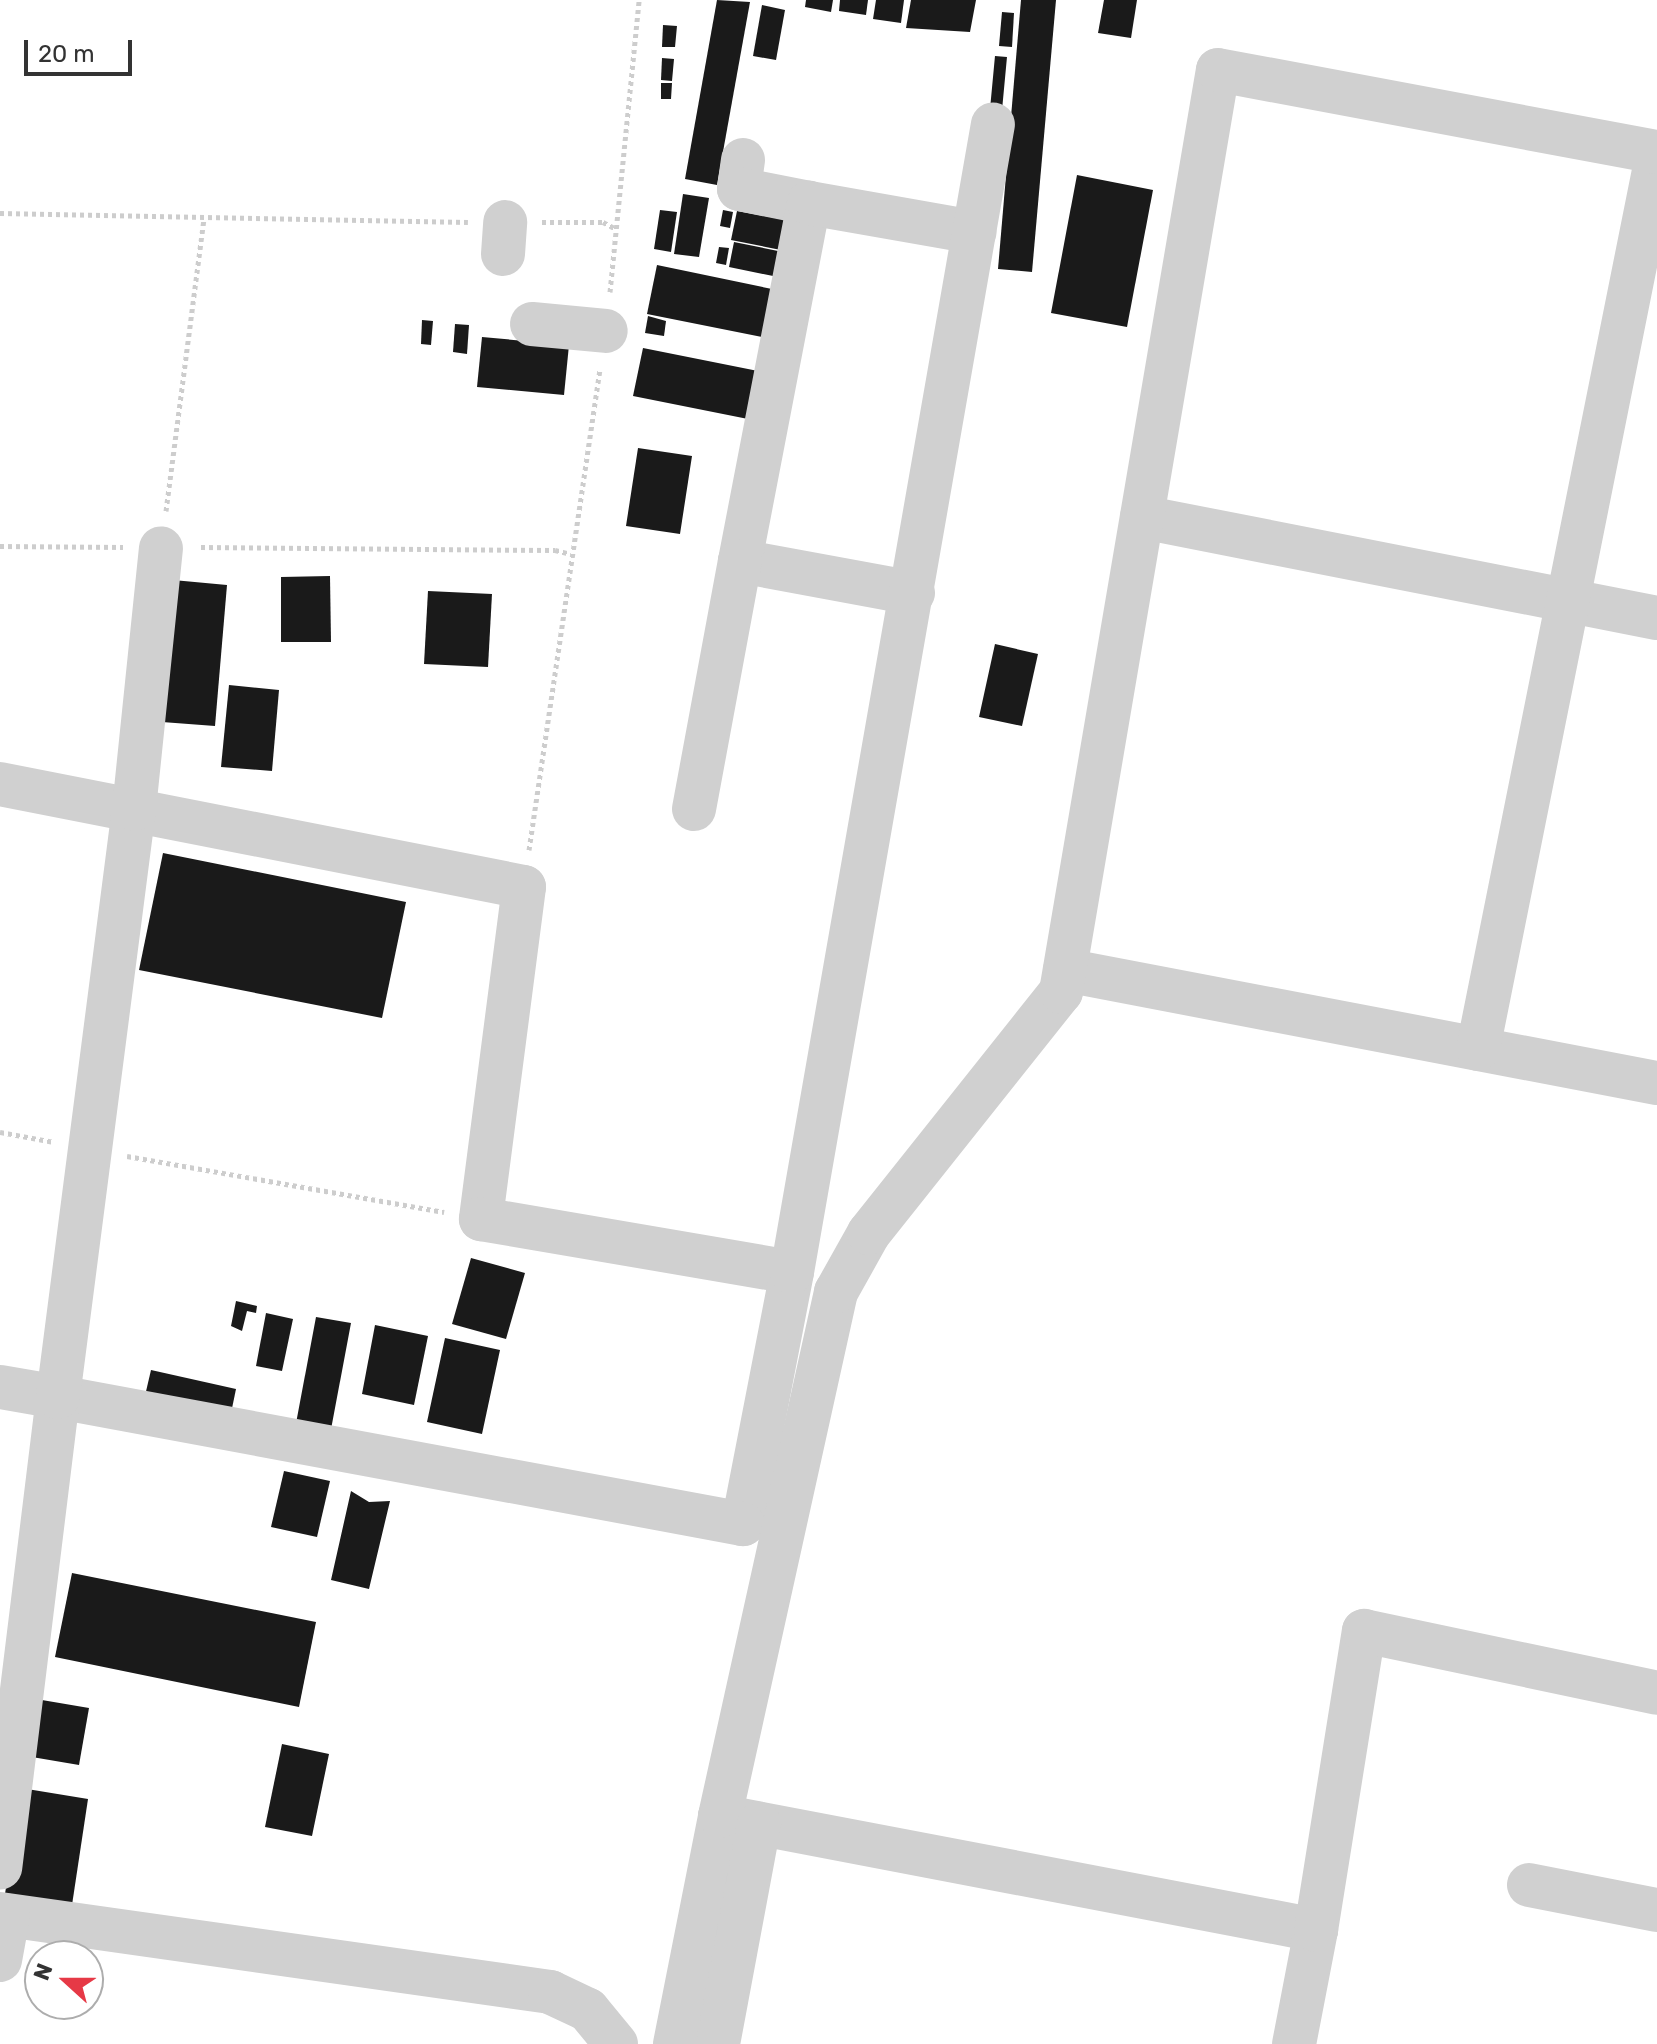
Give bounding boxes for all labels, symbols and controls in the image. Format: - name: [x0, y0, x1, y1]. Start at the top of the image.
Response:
- scale bar: [28, 24, 136, 74]
- text: 20 m: [38, 40, 95, 68]
- north arrow: [24, 1940, 104, 2020]
- text: N: [28, 1960, 58, 1984]

